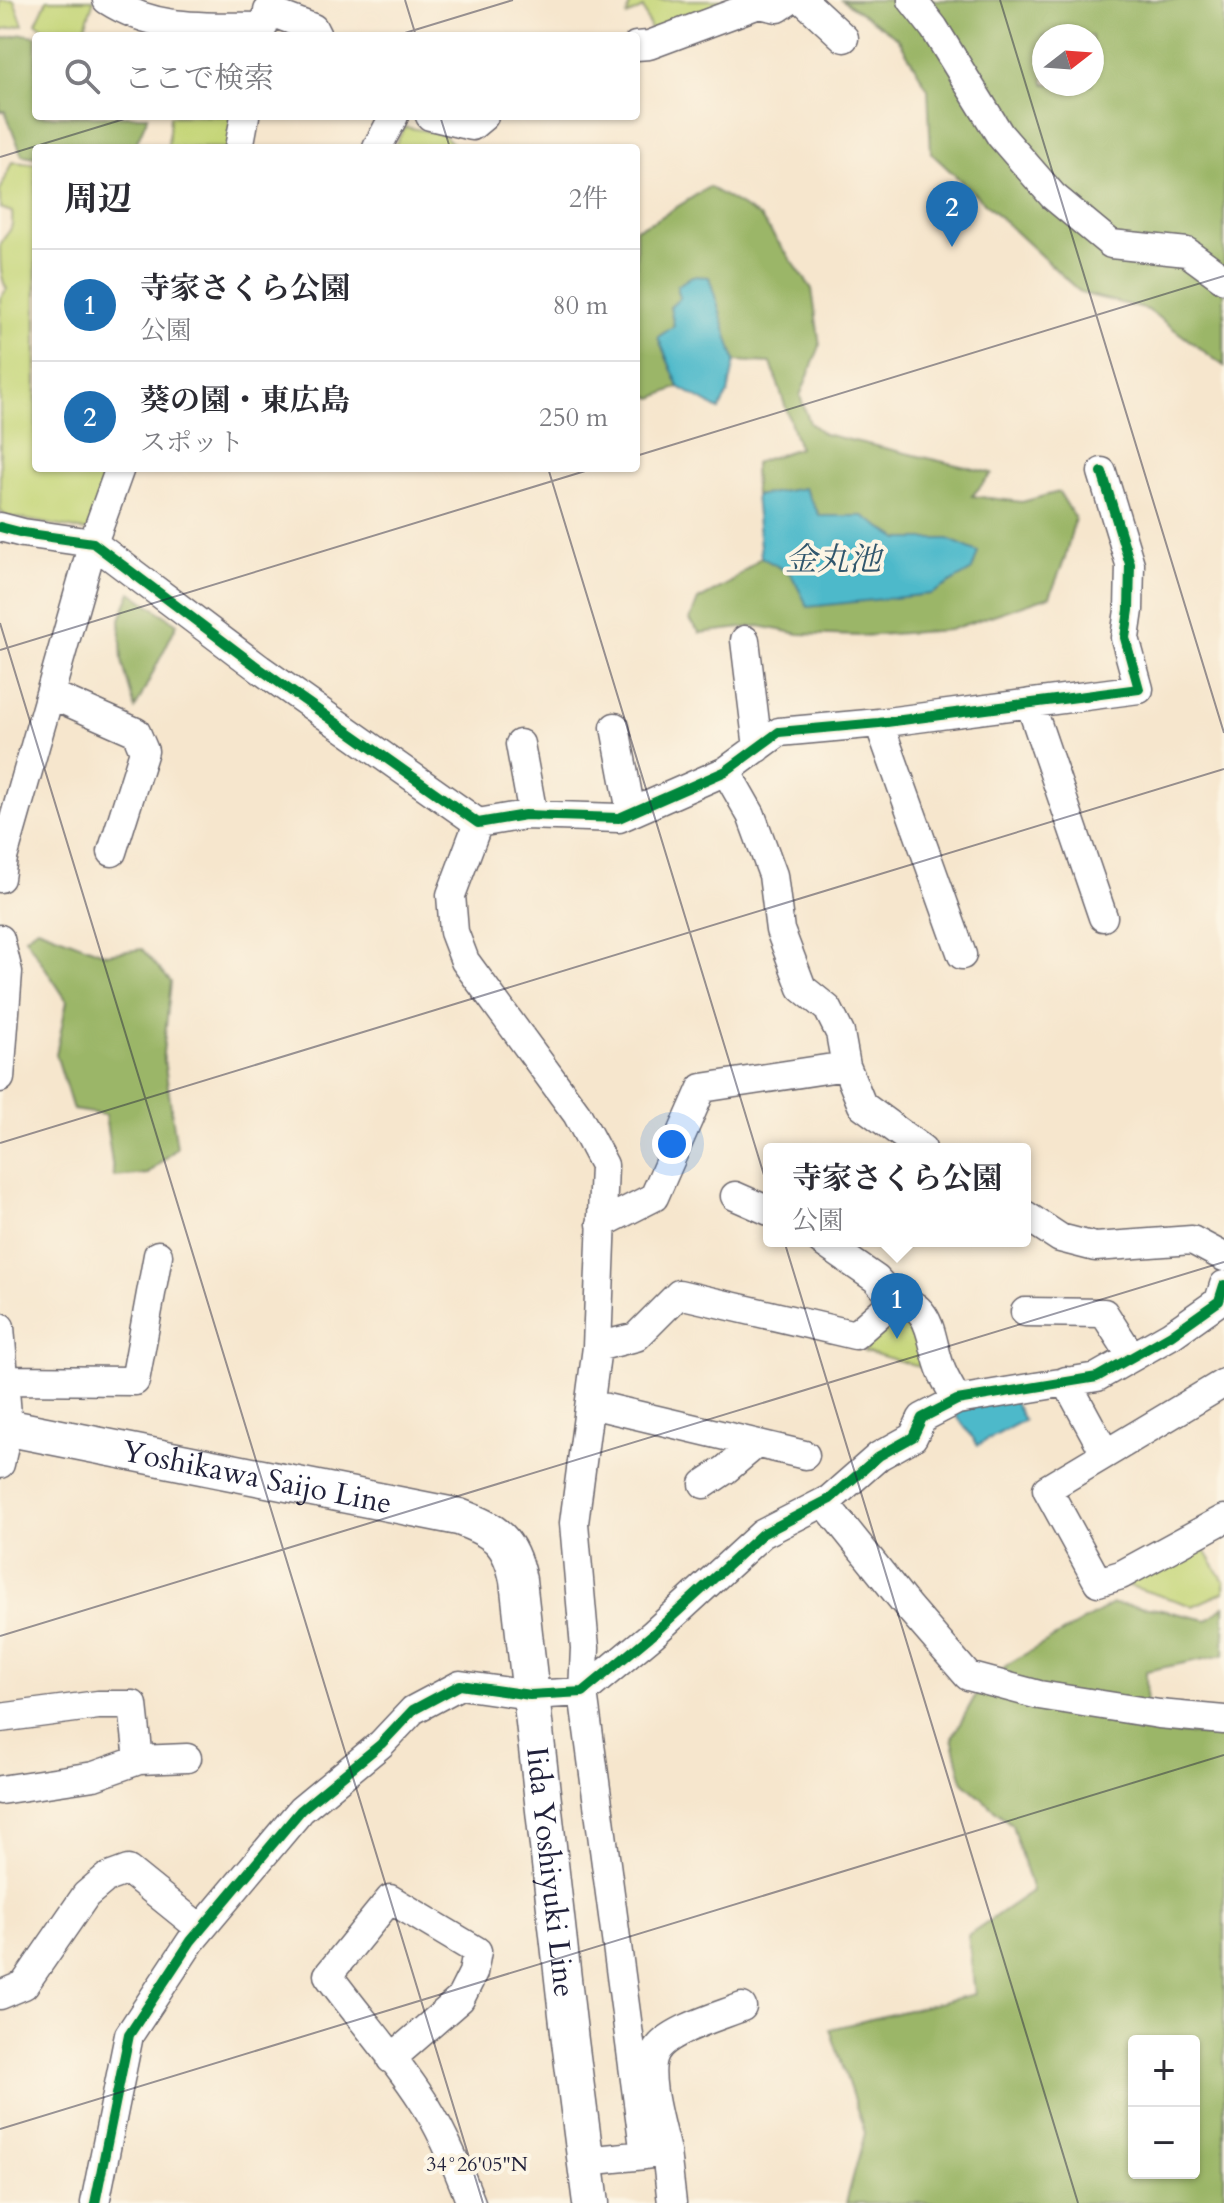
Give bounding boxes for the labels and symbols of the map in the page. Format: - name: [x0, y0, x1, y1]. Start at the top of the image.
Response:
- north arrow: [1032, 24, 1104, 96]
- pin: 2: [926, 181, 978, 247]
- water label: 金丸池: [785, 538, 884, 582]
- your location: [652, 1124, 692, 1164]
- pin: 1: [871, 1273, 923, 1339]
- street label: Yoshikawa Saijo Line: [119, 1430, 395, 1524]
- street label: Iida Yoshiyuki Line: [516, 1745, 585, 1999]
- text: 34°26'05"N: [426, 2151, 528, 2178]

